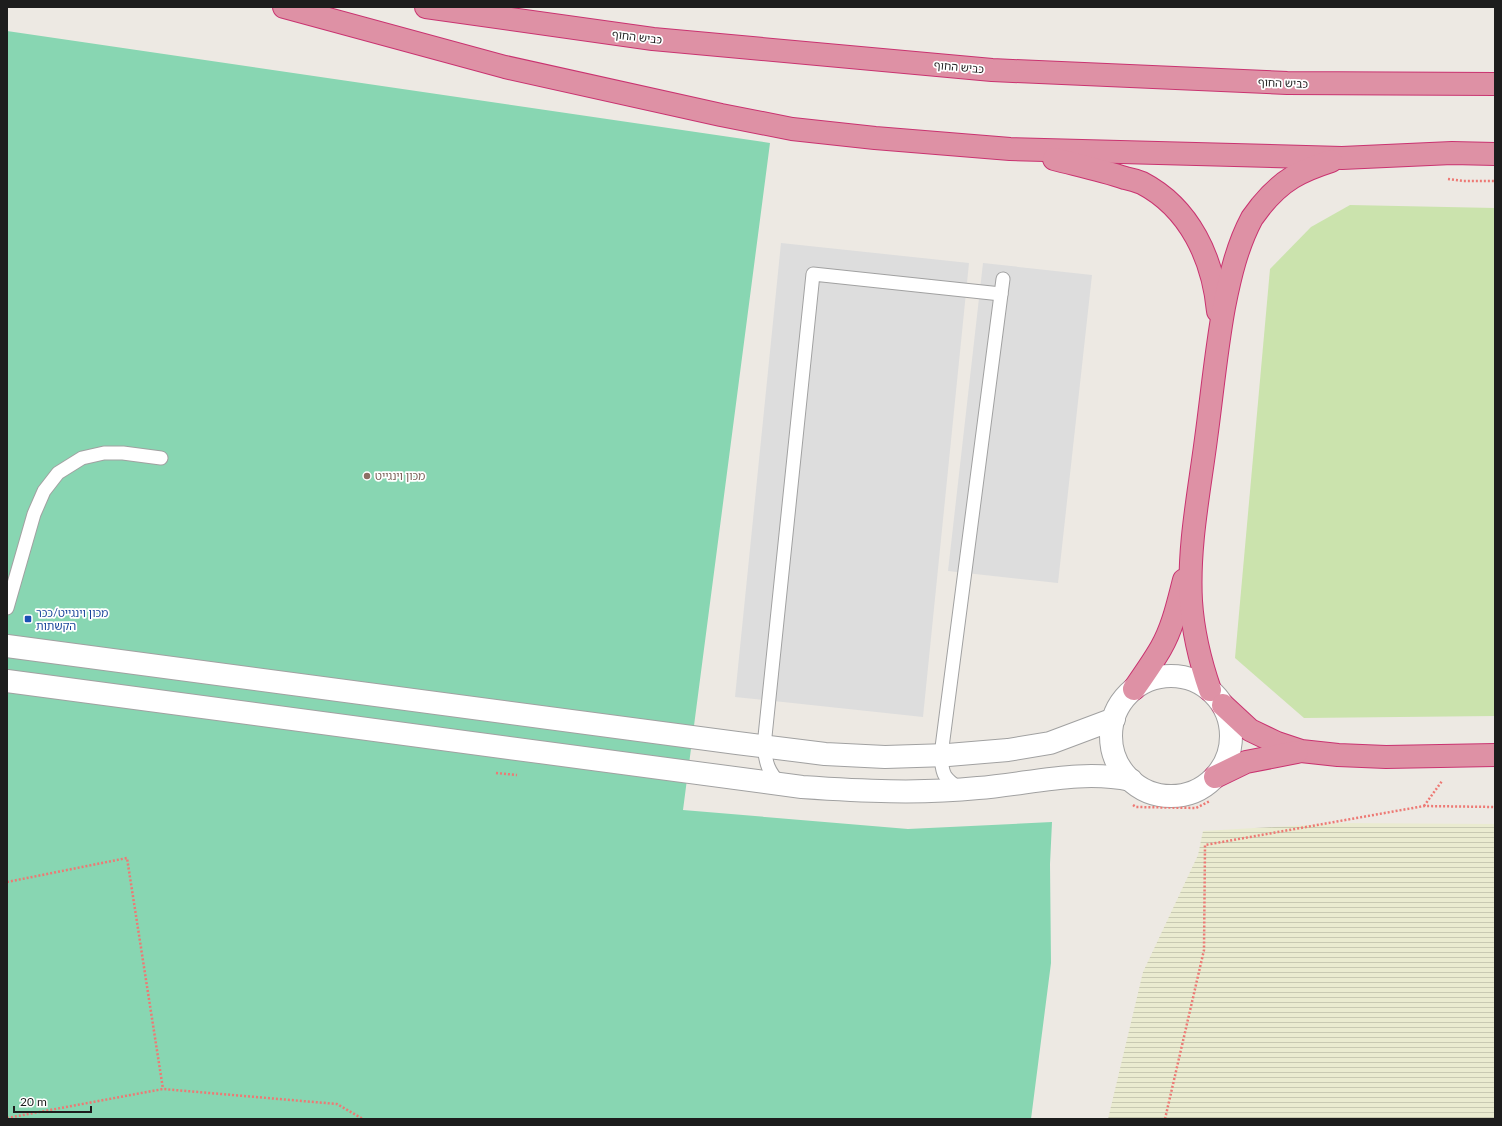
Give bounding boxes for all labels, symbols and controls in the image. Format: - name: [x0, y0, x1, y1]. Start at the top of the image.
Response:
- street label: כביש החוף: [611, 27, 663, 46]
- street label: כביש החוף: [933, 58, 985, 75]
- street label: כביש החוף: [1258, 75, 1309, 90]
- place label: מכון וינגייט: [375, 469, 425, 482]
- marker: מכון וינגייט: [362, 471, 372, 481]
- place label: מכון וינגייט/ככר הקשתות: [36, 606, 108, 632]
- marker: מכון וינגייט/ככר הקשתות: [23, 614, 33, 624]
- scale bar: [14, 1088, 91, 1114]
- text: 20 m: [20, 1094, 47, 1109]

